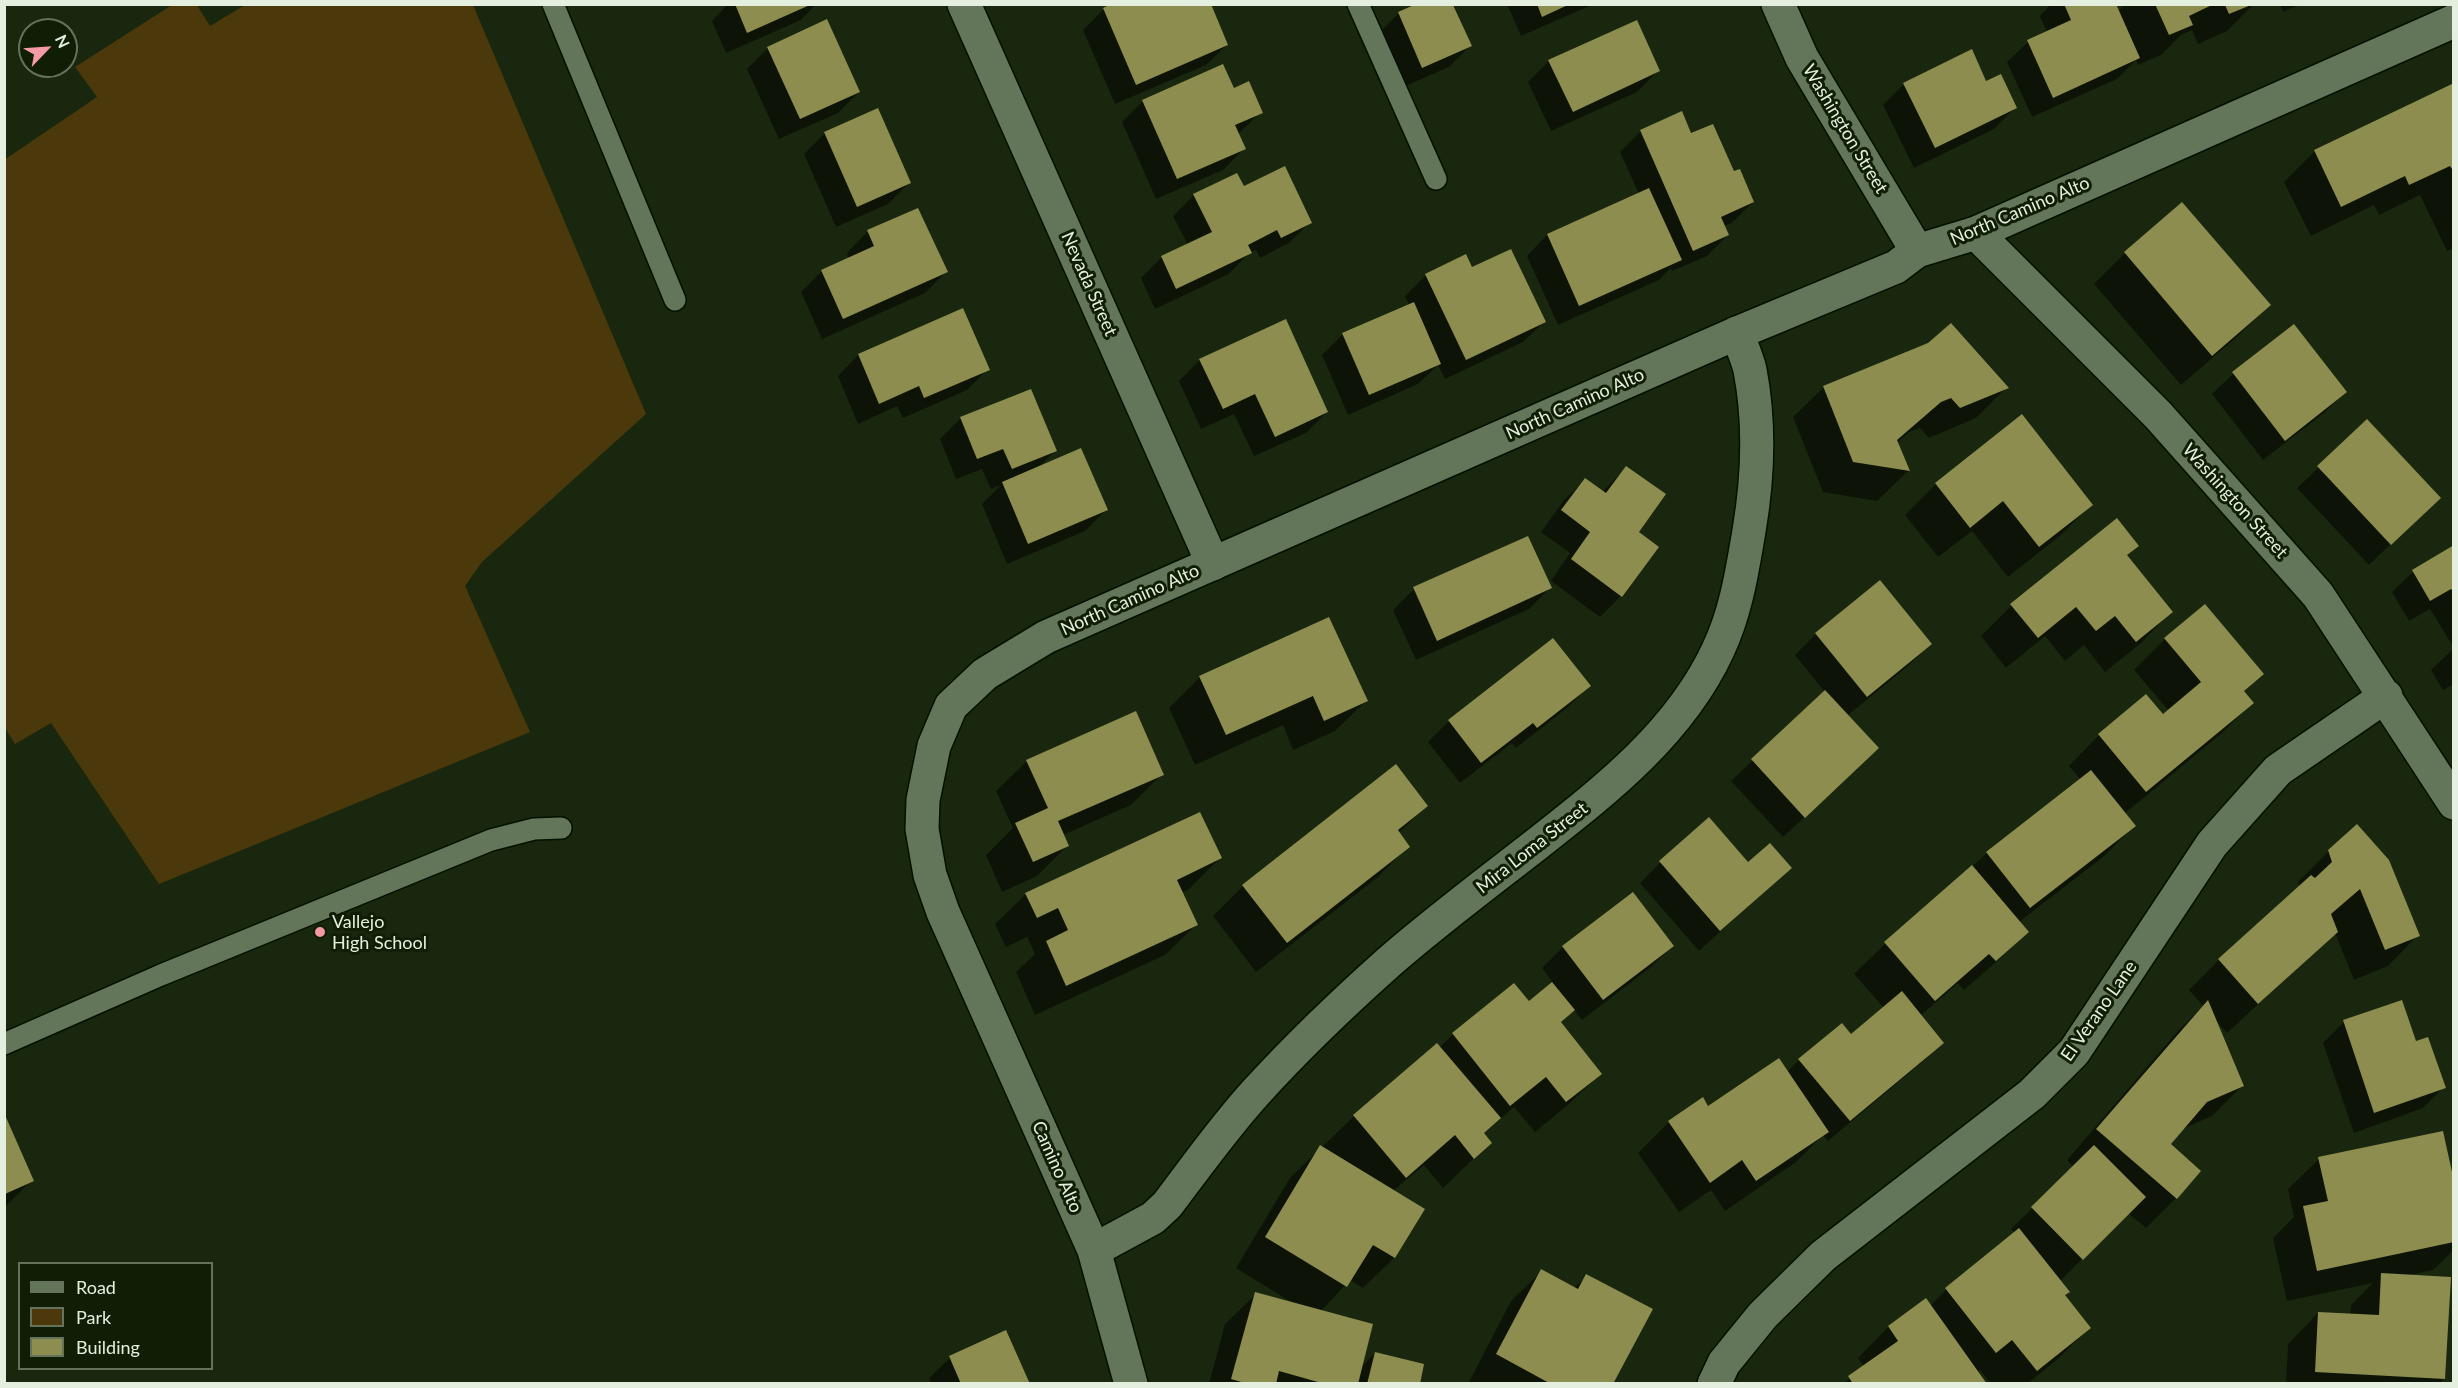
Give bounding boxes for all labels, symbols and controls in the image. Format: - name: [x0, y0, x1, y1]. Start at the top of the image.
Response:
- north arrow: [18, 18, 78, 78]
- text: N: [52, 31, 74, 51]
- street label: Washington Street: [1798, 61, 1892, 197]
- street label: North Camino Alto: [1947, 172, 2093, 250]
- street label: Nevada Street: [1056, 229, 1122, 339]
- street label: North Camino Alto: [1502, 364, 1648, 444]
- street label: Washington Street: [2178, 439, 2292, 563]
- street label: North Camino Alto: [1057, 560, 1203, 640]
- street label: Mira Loma Street: [1472, 798, 1592, 898]
- place label: Vallejo High School: [332, 911, 427, 954]
- marker: Vallejo High School: [313, 925, 327, 939]
- street label: El Verano Lane: [2056, 957, 2142, 1065]
- street label: Camino Alto: [1027, 1118, 1087, 1216]
- legend: [18, 1262, 213, 1370]
- text: Road: [76, 1276, 116, 1298]
- text: Park: [76, 1306, 111, 1328]
- text: Building: [76, 1336, 140, 1358]

